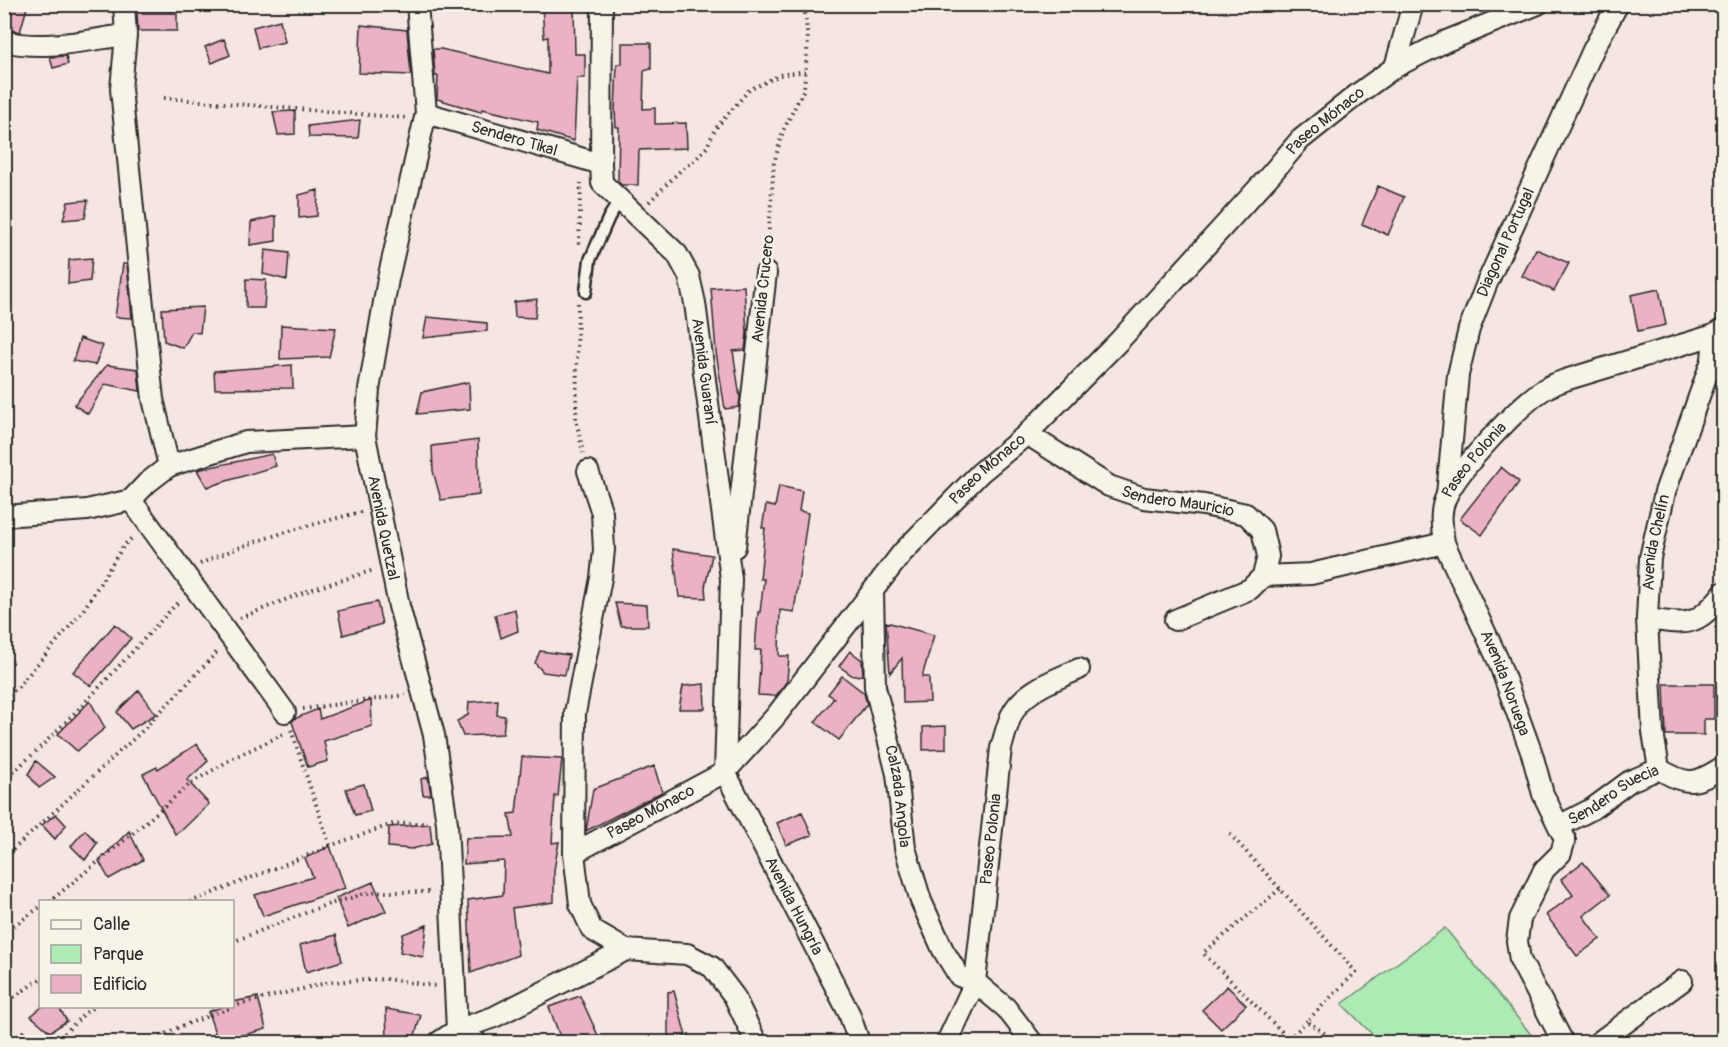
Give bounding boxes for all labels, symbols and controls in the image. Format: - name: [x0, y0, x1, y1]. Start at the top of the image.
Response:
- street label: Paseo Mónaco: [1282, 82, 1369, 159]
- street label: Sendero Tikal: [469, 117, 560, 161]
- street label: Diagonal Portugal: [1473, 185, 1539, 300]
- street label: Avenida Crucero: [747, 234, 779, 344]
- street label: Avenida Guaraní: [687, 317, 721, 426]
- street label: Paseo Polonia: [1437, 418, 1511, 501]
- street label: Paseo Mónaco: [945, 429, 1030, 509]
- street label: Avenida Quetzal: [363, 473, 404, 582]
- street label: Sendero Mauricio: [1119, 481, 1236, 521]
- street label: Avenida Chelín: [1638, 492, 1674, 591]
- street label: Avenida Noruega: [1476, 627, 1535, 739]
- street label: Calzada Angola: [880, 743, 915, 848]
- street label: Sendero Suecia: [1565, 760, 1662, 830]
- street label: Paseo Mónaco: [603, 780, 698, 843]
- street label: Paseo Polonia: [976, 792, 1006, 886]
- street label: Avenida Hungría: [760, 853, 827, 958]
- legend: [39, 900, 234, 1008]
- text: Calle: [93, 913, 130, 936]
- text: Parque: [93, 943, 143, 966]
- text: Edificio: [93, 973, 147, 996]

